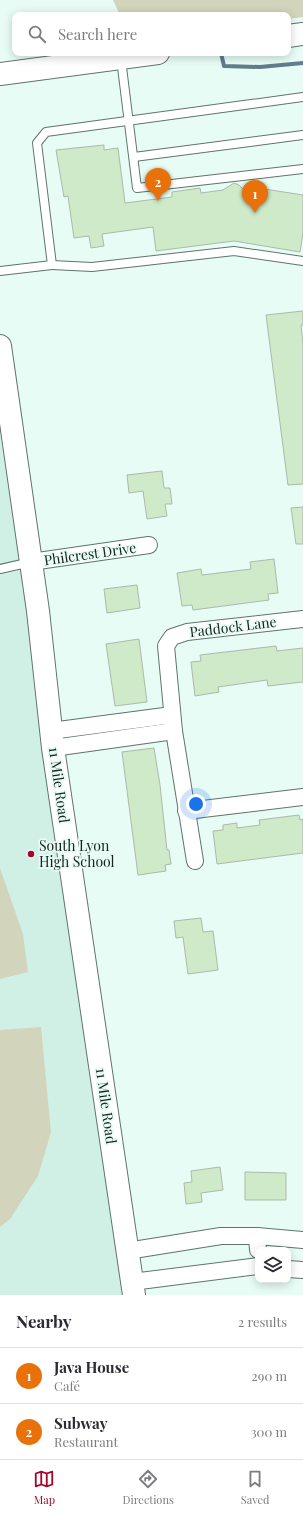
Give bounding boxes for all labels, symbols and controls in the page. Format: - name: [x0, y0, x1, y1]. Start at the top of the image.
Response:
- search box: [12, 12, 291, 56]
- icon: search: [26, 23, 48, 45]
- text: Search here: [58, 24, 137, 44]
- pin: 2: [145, 168, 171, 201]
- pin: 1: [242, 180, 268, 213]
- street label: Philcrest Drive: [43, 538, 137, 569]
- street label: Paddock Lane: [188, 612, 278, 641]
- street label: 11 Mile Road: [45, 746, 74, 824]
- your location: [186, 794, 206, 814]
- place label: South Lyon High School: [39, 836, 115, 871]
- marker: South Lyon High School: [26, 849, 36, 859]
- street label: 11 Mile Road: [92, 1067, 121, 1145]
- map controls: [255, 1247, 291, 1283]
- button: layers: [255, 1247, 291, 1283]
- text: Nearby: [16, 1310, 71, 1332]
- text: 2 results: [238, 1313, 287, 1330]
- text: Java House: [54, 1357, 129, 1377]
- text: 1: [27, 1367, 31, 1384]
- text: 290 m: [252, 1367, 287, 1384]
- text: Café: [54, 1377, 80, 1394]
- text: Subway: [54, 1413, 108, 1433]
- text: 2: [26, 1423, 32, 1440]
- text: 300 m: [251, 1423, 287, 1440]
- text: Restaurant: [54, 1433, 118, 1450]
- tab: Map: [33, 1468, 55, 1507]
- tab: Directions: [122, 1468, 174, 1507]
- tab: Saved: [241, 1468, 269, 1507]

